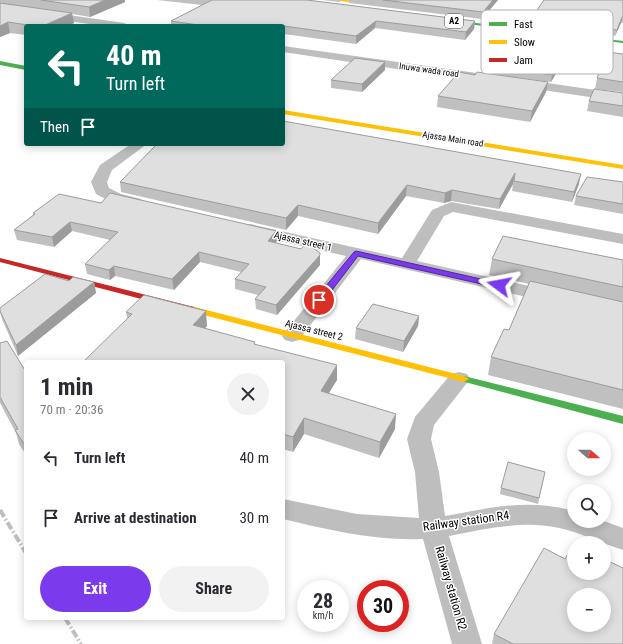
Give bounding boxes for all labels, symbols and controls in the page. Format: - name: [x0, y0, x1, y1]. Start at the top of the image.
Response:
- legend: [481, 10, 613, 74]
- road number: A2: [445, 14, 463, 28]
- text: Fast: [514, 18, 533, 31]
- text: Slow: [514, 36, 535, 49]
- text: 40 m: [106, 39, 162, 72]
- icon: left: [40, 40, 92, 92]
- text: Jam: [514, 54, 533, 67]
- street label: Inuwa wada road: [399, 61, 459, 79]
- text: Turn left: [106, 73, 165, 94]
- icon: arrive: [77, 116, 99, 138]
- text: Then: [40, 118, 69, 136]
- street label: Ajassa Main road: [422, 129, 484, 149]
- street label: Ajassa street 1: [273, 229, 333, 253]
- position arrow: [478, 264, 520, 306]
- pin: [302, 283, 336, 317]
- icon: arrive: [308, 289, 330, 311]
- street label: Ajassa street 2: [284, 318, 344, 342]
- text: 1 min: [40, 373, 93, 401]
- button: close: [227, 373, 269, 415]
- text: 70 m · 20:36: [40, 402, 103, 417]
- north arrow: [567, 432, 611, 476]
- map controls: [567, 432, 611, 632]
- icon: left: [40, 447, 62, 469]
- text: Turn left: [74, 449, 125, 467]
- text: 40 m: [239, 449, 269, 467]
- button: search: [567, 484, 611, 528]
- icon: arrive: [40, 507, 62, 529]
- street label: Railway station R4: [422, 508, 510, 534]
- text: Arrive at destination: [74, 509, 197, 527]
- text: 30 m: [239, 509, 269, 527]
- button: +: [567, 536, 611, 580]
- street label: Railway station R2: [432, 544, 470, 632]
- button: Exit: [40, 566, 151, 612]
- button: Share: [159, 566, 269, 612]
- speed limit sign: 30: [357, 580, 409, 632]
- button: −: [567, 588, 611, 632]
- text: 28: [313, 589, 333, 613]
- text: km/h: [313, 610, 333, 621]

